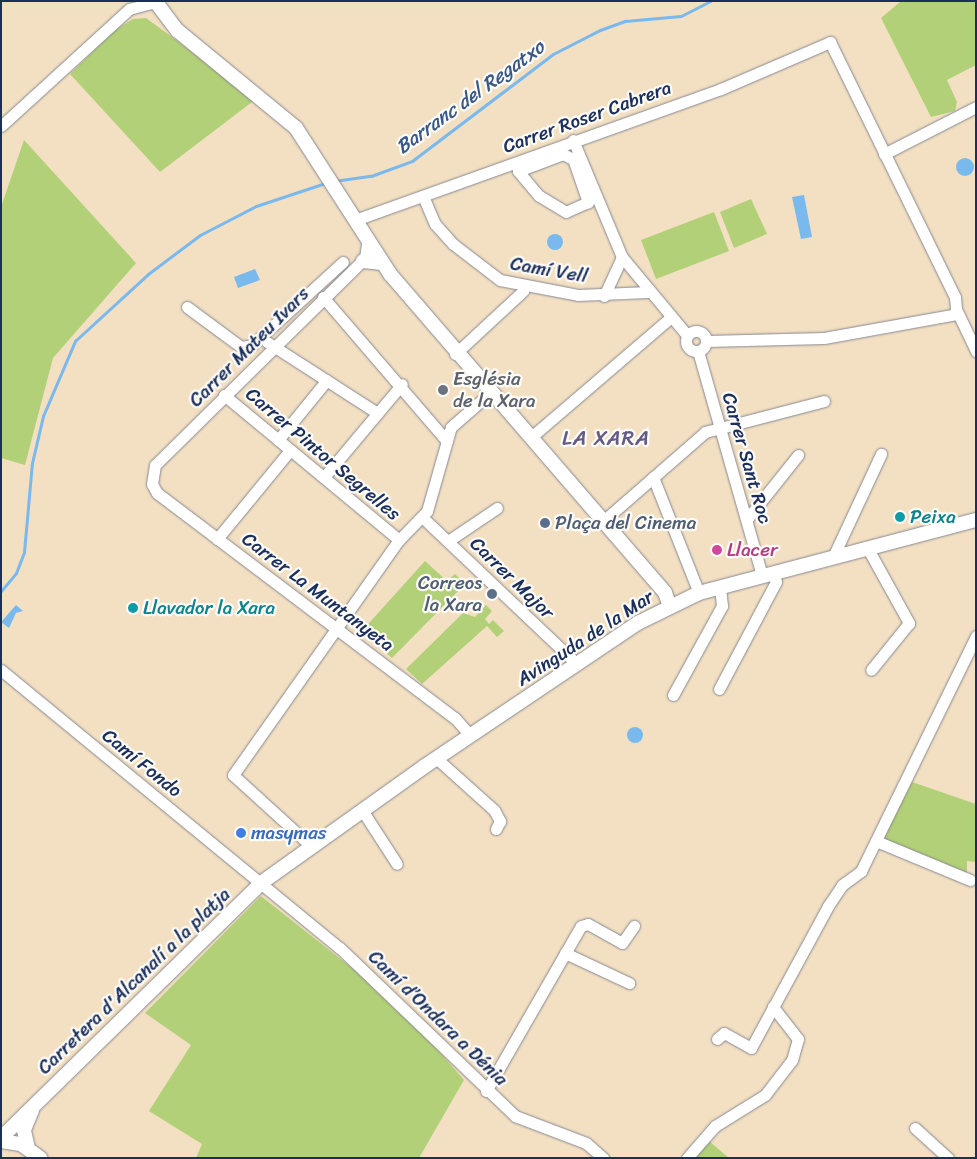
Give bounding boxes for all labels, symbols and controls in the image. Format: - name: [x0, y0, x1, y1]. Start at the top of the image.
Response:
- water label: Barranc del Regatxo: [391, 35, 549, 159]
- street label: Carrer Roser Cabrera: [499, 76, 675, 158]
- street label: Camí Vell: [509, 252, 589, 288]
- street label: Carrer Mateu Ivars: [185, 283, 313, 411]
- place label: Església de la Xara: [453, 368, 535, 412]
- street label: Carrer Pintor Segrelles: [241, 383, 405, 525]
- marker: Església de la Xara: [437, 384, 449, 396]
- street label: Carrer Sant Roc: [717, 390, 777, 526]
- district label: LA XARA: [561, 425, 651, 451]
- place label: Peixa: [910, 506, 956, 528]
- marker: Peixa: [894, 511, 906, 523]
- place label: Plaça del Cinema: [555, 512, 697, 534]
- marker: Plaça del Cinema: [539, 517, 551, 529]
- street label: Carrer La Muntanyeta: [238, 528, 398, 656]
- street label: Carrer Major: [465, 532, 559, 624]
- place label: Llacer: [727, 539, 778, 561]
- marker: Llacer: [711, 544, 723, 556]
- place label: Correos la Xara: [418, 572, 482, 616]
- street label: Avinguda de la Mar: [512, 585, 658, 691]
- marker: Correos la Xara: [486, 588, 498, 600]
- place label: Llavador la Xara: [143, 597, 275, 619]
- marker: Llavador la Xara: [127, 602, 139, 614]
- street label: Camí Fondo: [97, 724, 187, 802]
- place label: masymas: [251, 822, 326, 844]
- marker: masymas: [235, 827, 247, 839]
- street label: Carretera d'Alcanalí a la platja: [33, 883, 235, 1079]
- street label: Camí d’Ondara a Dénia: [364, 946, 512, 1090]

